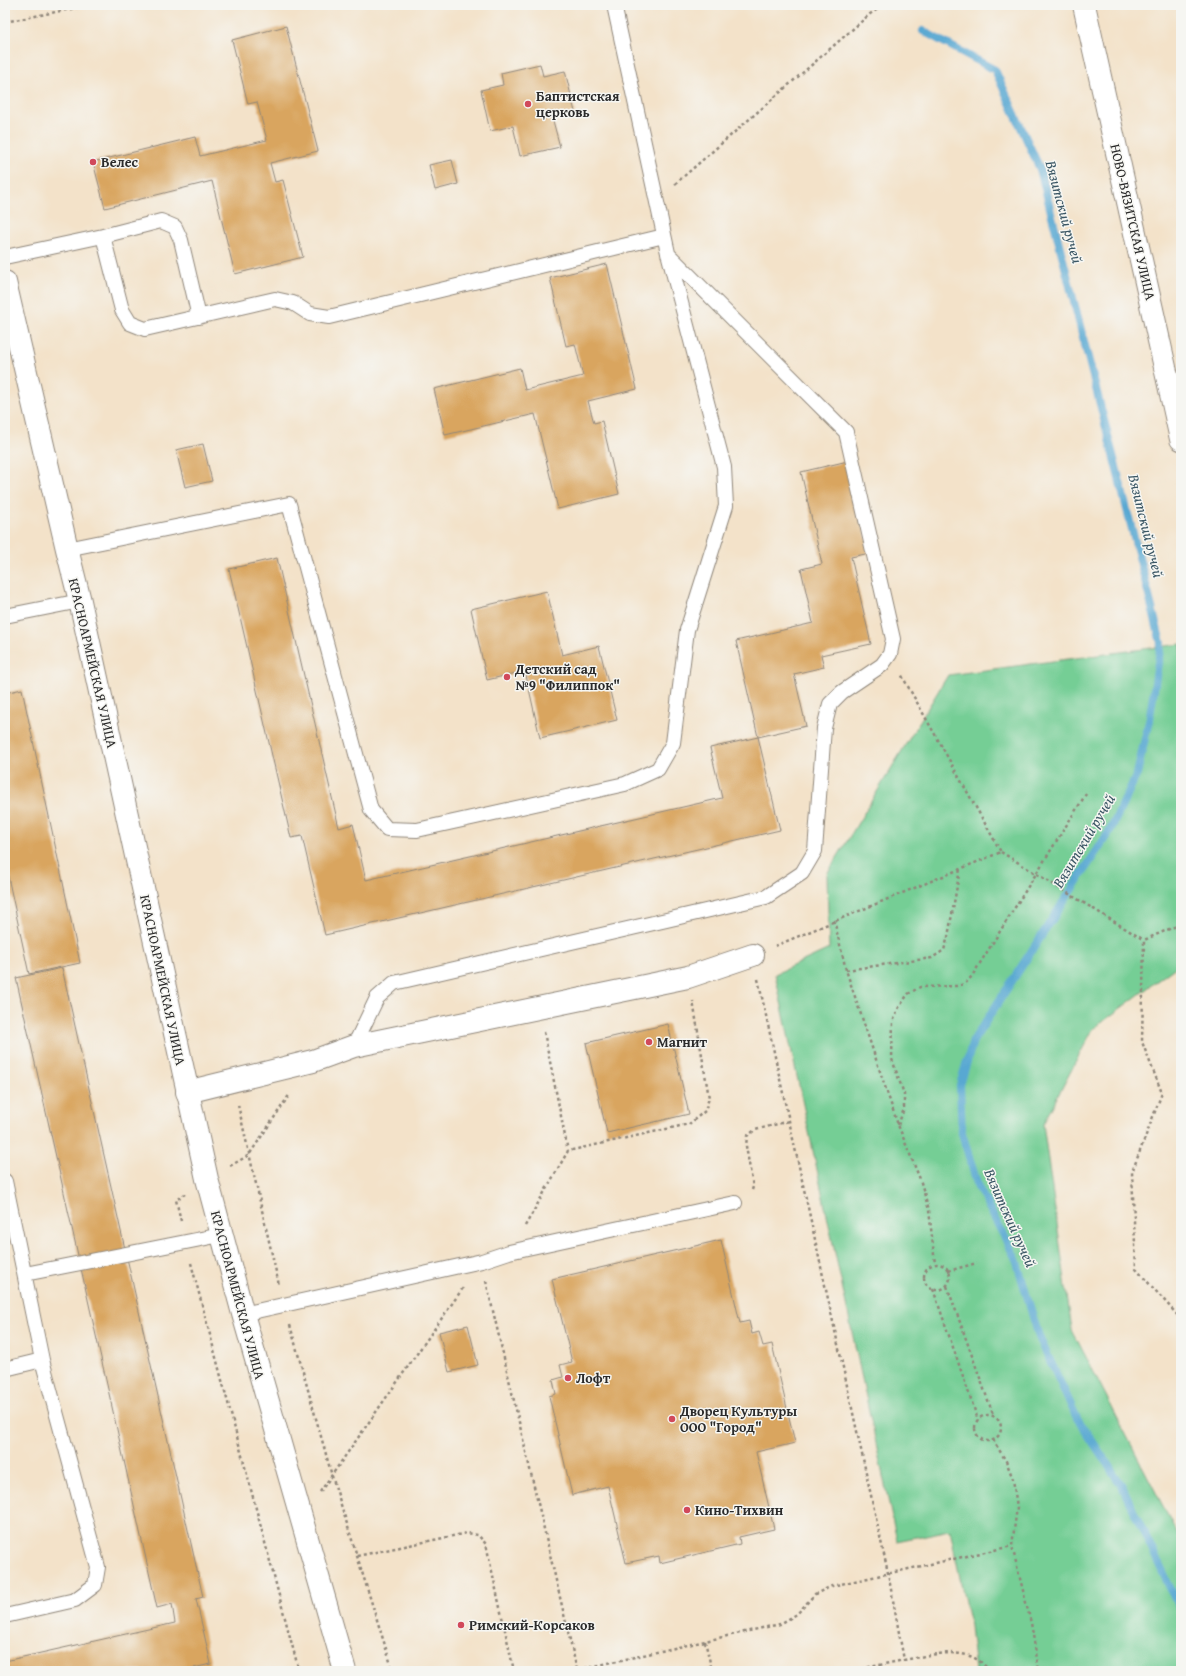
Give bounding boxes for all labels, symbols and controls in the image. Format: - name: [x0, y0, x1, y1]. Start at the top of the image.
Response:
- place label: Баптистская церковь: [536, 86, 620, 122]
- marker: Баптистская церковь: [523, 99, 533, 109]
- street label: НОВО-ВЯЗИТСКАЯ УЛИЦА: [1105, 142, 1161, 303]
- place label: Велес: [101, 152, 139, 172]
- marker: Велес: [88, 157, 98, 167]
- water label: Вязитский ручей: [1040, 157, 1088, 266]
- water label: Вязитский ручей: [1123, 471, 1170, 580]
- street label: КРАСНОАРМЕЙСКАЯ УЛИЦА: [64, 576, 122, 750]
- place label: Детский сад №9 "Филиппок": [514, 659, 620, 695]
- marker: Детский сад №9 "Филиппок": [502, 672, 512, 682]
- water label: Вязитский ручей: [1047, 790, 1120, 892]
- street label: КРАСНОАРМЕЙСКАЯ УЛИЦА: [135, 893, 191, 1068]
- place label: Магнит: [657, 1032, 708, 1052]
- marker: Магнит: [644, 1037, 654, 1047]
- water label: Вязитский ручей: [979, 1164, 1042, 1271]
- street label: КРАСНОАРМЕЙСКАЯ УЛИЦА: [206, 1208, 270, 1382]
- place label: Лофт: [576, 1368, 611, 1388]
- marker: Лофт: [563, 1373, 573, 1383]
- place label: Дворец Культуры ООО "Город": [679, 1401, 797, 1437]
- marker: Дворец Культуры ООО "Город": [667, 1414, 677, 1424]
- place label: Кино-Тихвин: [695, 1500, 784, 1520]
- marker: Кино-Тихвин: [682, 1505, 692, 1515]
- place label: Римский-Корсаков: [469, 1615, 595, 1635]
- marker: Римский-Корсаков: [456, 1620, 466, 1630]

